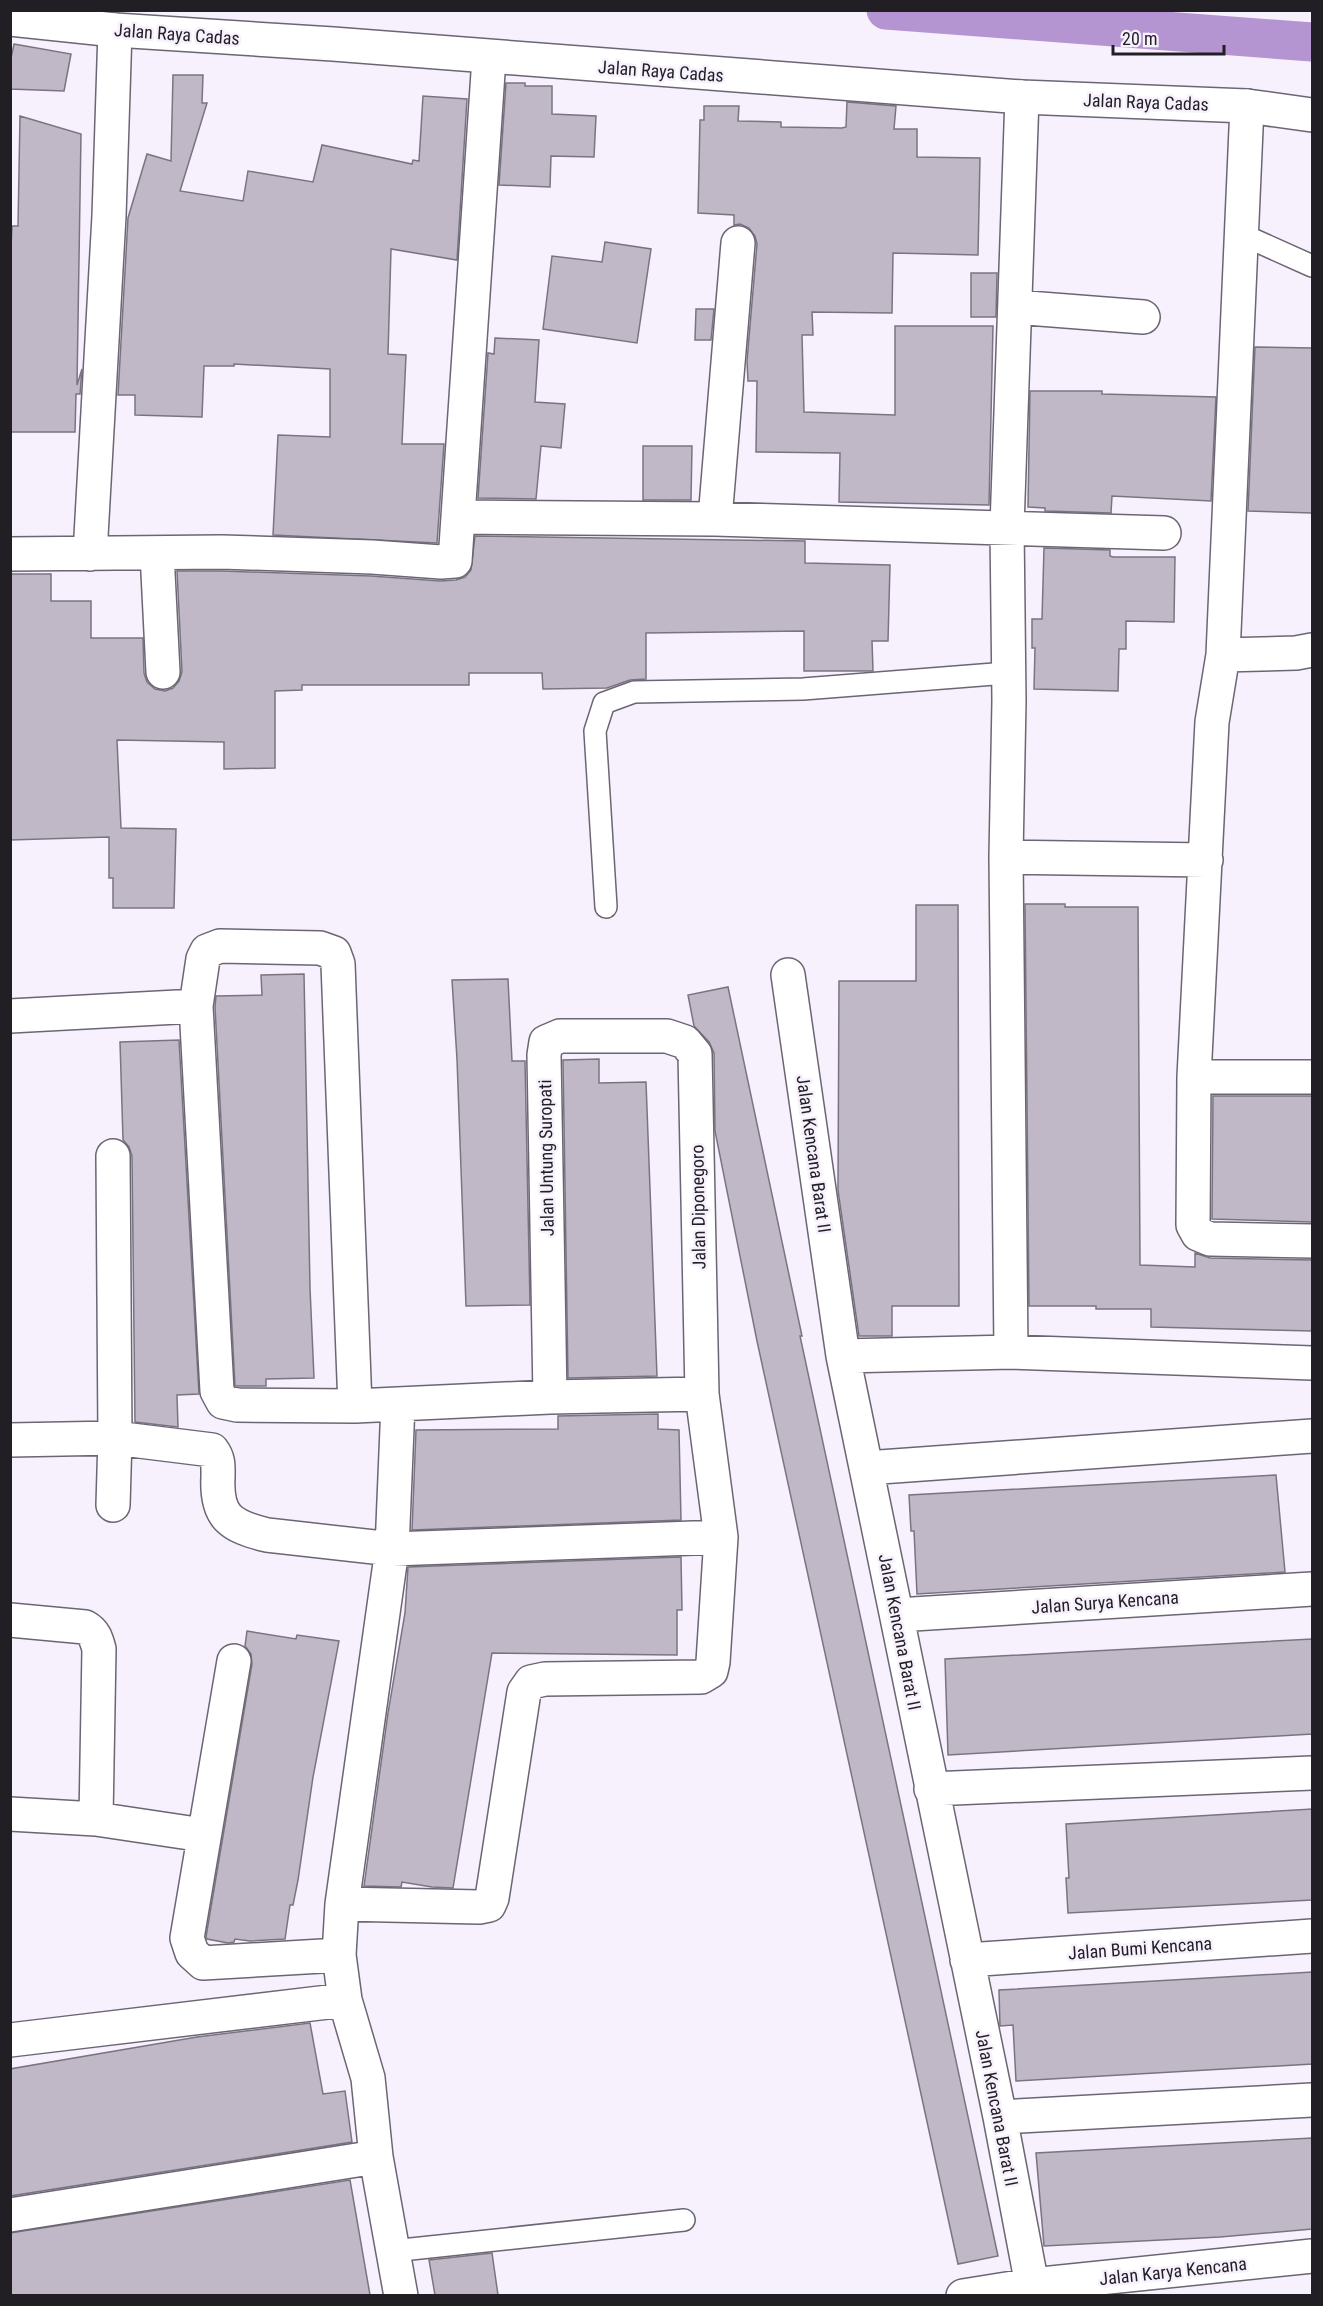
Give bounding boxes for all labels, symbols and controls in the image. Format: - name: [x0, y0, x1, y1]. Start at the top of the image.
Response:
- scale bar: [1113, 18, 1224, 56]
- street label: Jalan Raya Cadas: [114, 19, 240, 49]
- text: 20 m: [1122, 28, 1157, 49]
- street label: Jalan Raya Cadas: [598, 56, 724, 86]
- street label: Jalan Raya Cadas: [1083, 89, 1209, 115]
- street label: Jalan Kencana Barat II: [793, 1074, 835, 1234]
- street label: Jalan Untung Suropati: [534, 1079, 558, 1237]
- street label: Jalan Diponegoro: [686, 1144, 710, 1270]
- street label: Jalan Kencana Barat II: [875, 1552, 925, 1712]
- street label: Jalan Surya Kencana: [1031, 1586, 1179, 1618]
- street label: Jalan Bumi Kencana: [1067, 1932, 1213, 1964]
- street label: Jalan Kencana Barat II: [972, 2028, 1022, 2188]
- street label: Jalan Karya Kencana: [1098, 2253, 1248, 2289]

